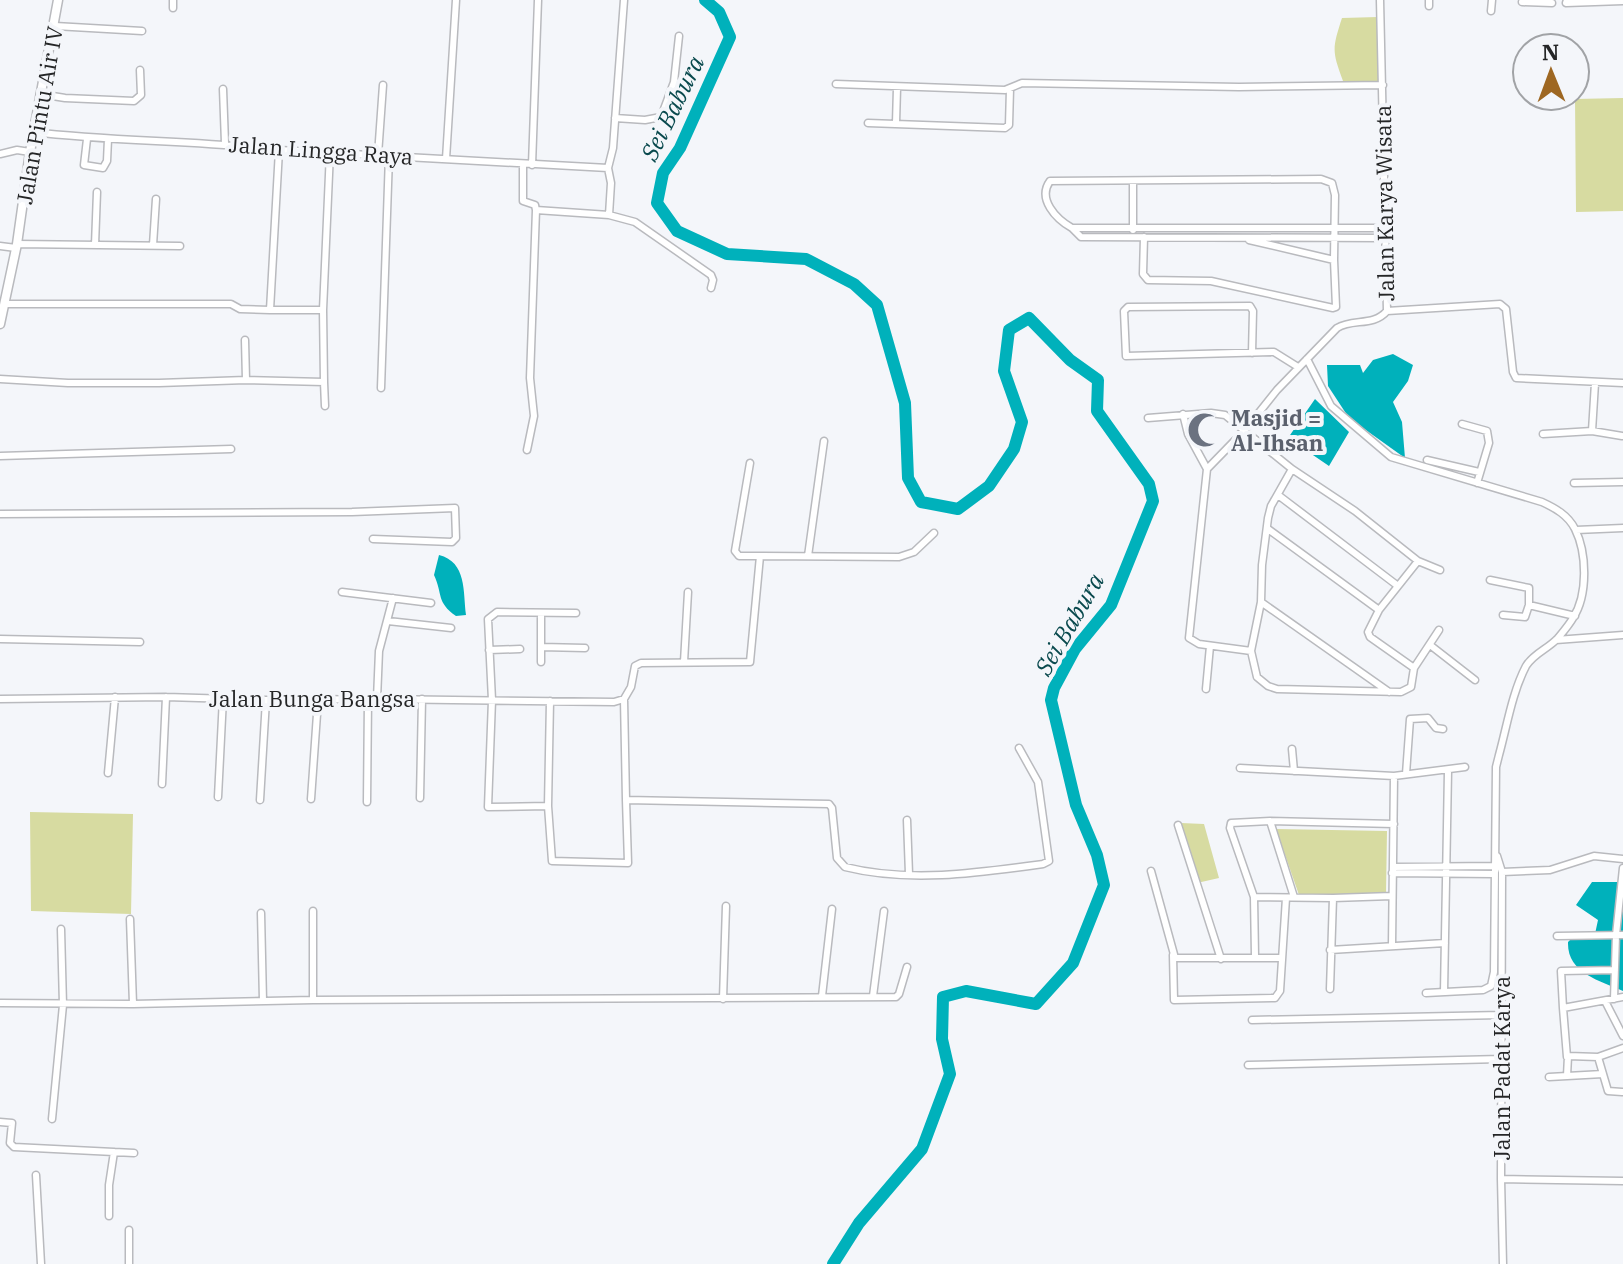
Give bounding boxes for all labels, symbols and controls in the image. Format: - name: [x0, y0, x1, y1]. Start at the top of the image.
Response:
- street label: Jalan Pintu Air IV: [9, 23, 69, 206]
- north arrow: [1511, 32, 1591, 112]
- text: N: [1542, 37, 1560, 66]
- water label: Sei Babura: [632, 50, 711, 167]
- street label: Jalan Karya Wisata: [1368, 105, 1400, 301]
- street label: Jalan Lingga Raya: [228, 129, 414, 171]
- place label: Masjid = Al-Ihsan: [1231, 403, 1323, 457]
- mosque icon: Masjid = Al-Ihsan: [1186, 411, 1224, 449]
- water label: Sei Babura: [1026, 567, 1111, 682]
- street label: Jalan Bunga Bangsa: [209, 684, 415, 713]
- street label: Jalan Padat Karya: [1487, 976, 1516, 1160]

